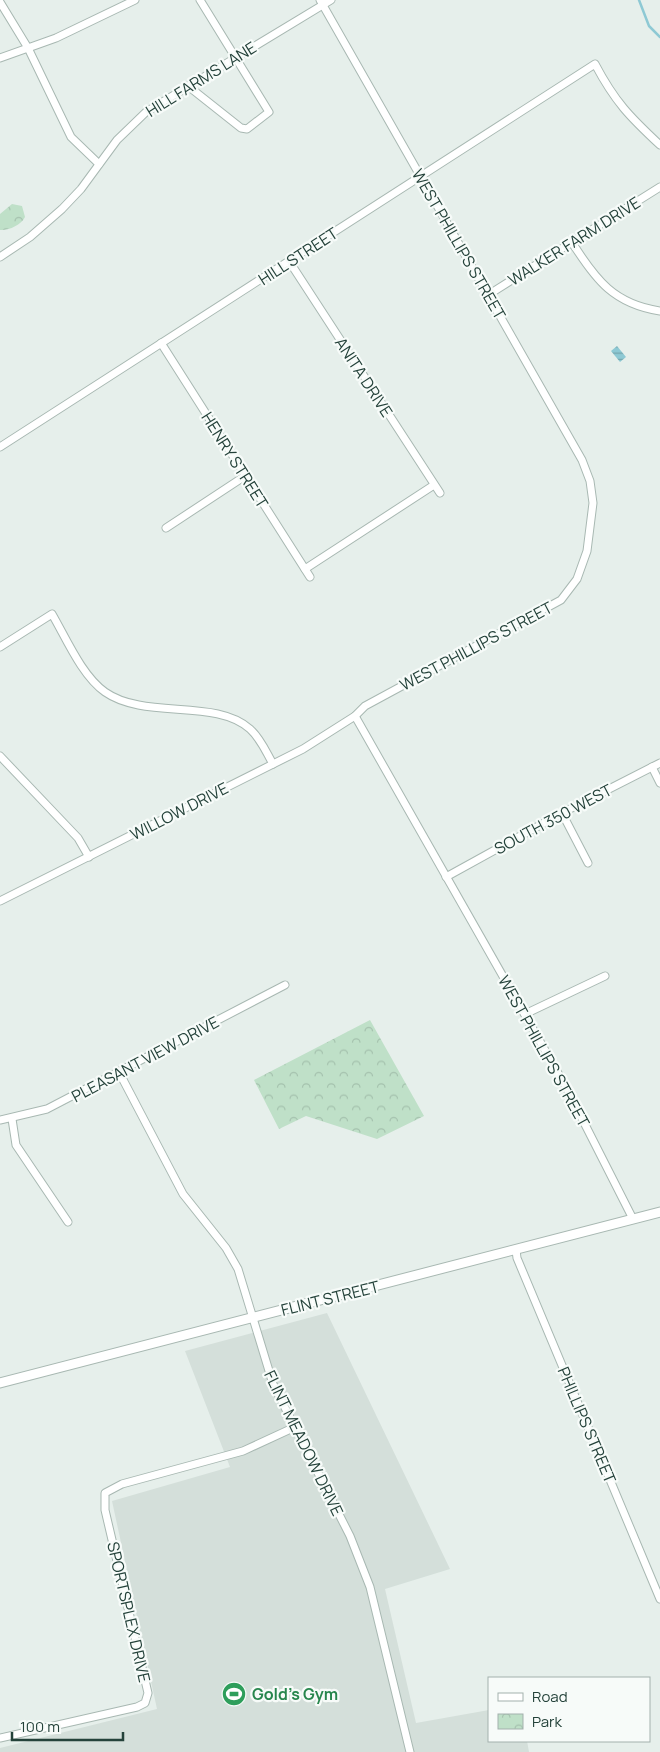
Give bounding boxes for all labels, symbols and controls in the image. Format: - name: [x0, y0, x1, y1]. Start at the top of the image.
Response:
- street label: HILL FARMS LANE: [142, 36, 260, 122]
- street label: WEST PHILLIPS STREET: [407, 165, 511, 324]
- street label: WALKER FARM DRIVE: [504, 191, 644, 291]
- street label: HILL STREET: [254, 222, 342, 290]
- street label: ANITA DRIVE: [330, 333, 398, 421]
- street label: HENRY STREET: [197, 408, 274, 513]
- street label: WEST PHILLIPS STREET: [396, 596, 557, 696]
- street label: WILLOW DRIVE: [126, 777, 232, 845]
- street label: SOUTH 350 WEST: [490, 778, 616, 859]
- street label: WEST PHILLIPS STREET: [493, 971, 595, 1131]
- street label: PLEASANT VIEW DRIVE: [67, 1011, 223, 1107]
- street label: FLINT STREET: [279, 1275, 382, 1321]
- street label: PHILLIPS STREET: [553, 1363, 622, 1487]
- street label: FLINT MEADOW DRIVE: [259, 1367, 349, 1519]
- street label: SPORTSPLEX DRIVE: [102, 1539, 156, 1685]
- legend: [488, 1677, 650, 1742]
- sports icon: Gold's Gym: [221, 1681, 247, 1707]
- place label: Gold's Gym: [252, 1683, 338, 1705]
- text: Road: [532, 1686, 568, 1707]
- scale bar: [12, 1710, 124, 1742]
- text: Park: [532, 1711, 562, 1732]
- text: 100 m: [20, 1716, 60, 1737]

